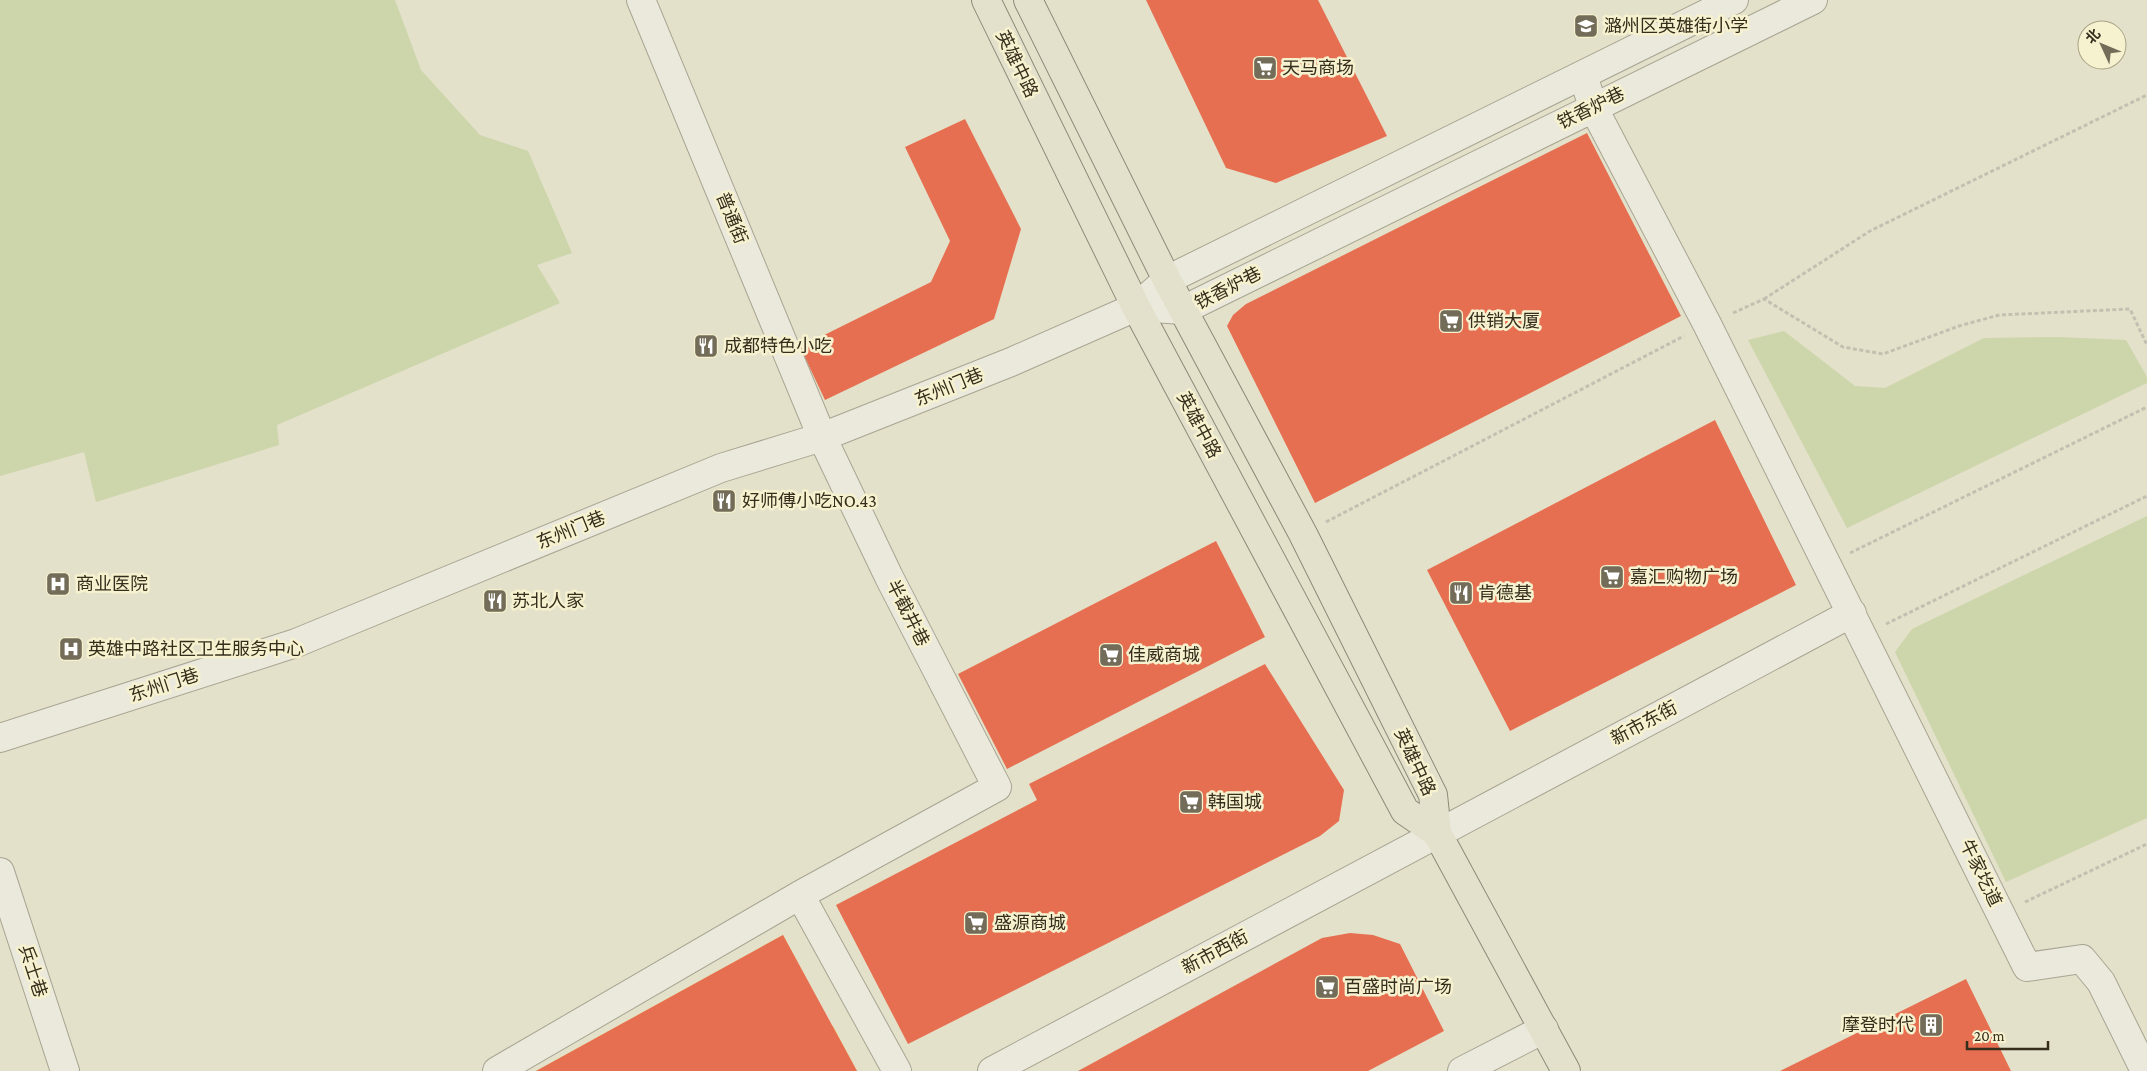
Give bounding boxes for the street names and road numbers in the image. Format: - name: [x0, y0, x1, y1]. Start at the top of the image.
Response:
- street label: 英雄中路: [992, 27, 1042, 101]
- street label: 铁香炉巷: [1554, 83, 1628, 133]
- street label: 普通街: [713, 189, 751, 247]
- street label: 铁香炉巷: [1191, 263, 1265, 313]
- street label: 东州门巷: [912, 364, 986, 410]
- street label: 英雄中路: [1173, 389, 1225, 461]
- street label: 东州门巷: [534, 507, 608, 553]
- street label: 半截井巷: [883, 576, 933, 650]
- street label: 东州门巷: [127, 664, 201, 706]
- street label: 新市东街: [1608, 697, 1680, 749]
- street label: 英雄中路: [1391, 725, 1439, 799]
- street label: 牛家圪道: [1956, 836, 2006, 910]
- street label: 新市西街: [1179, 926, 1251, 978]
- street label: 兵士巷: [15, 942, 51, 1000]

